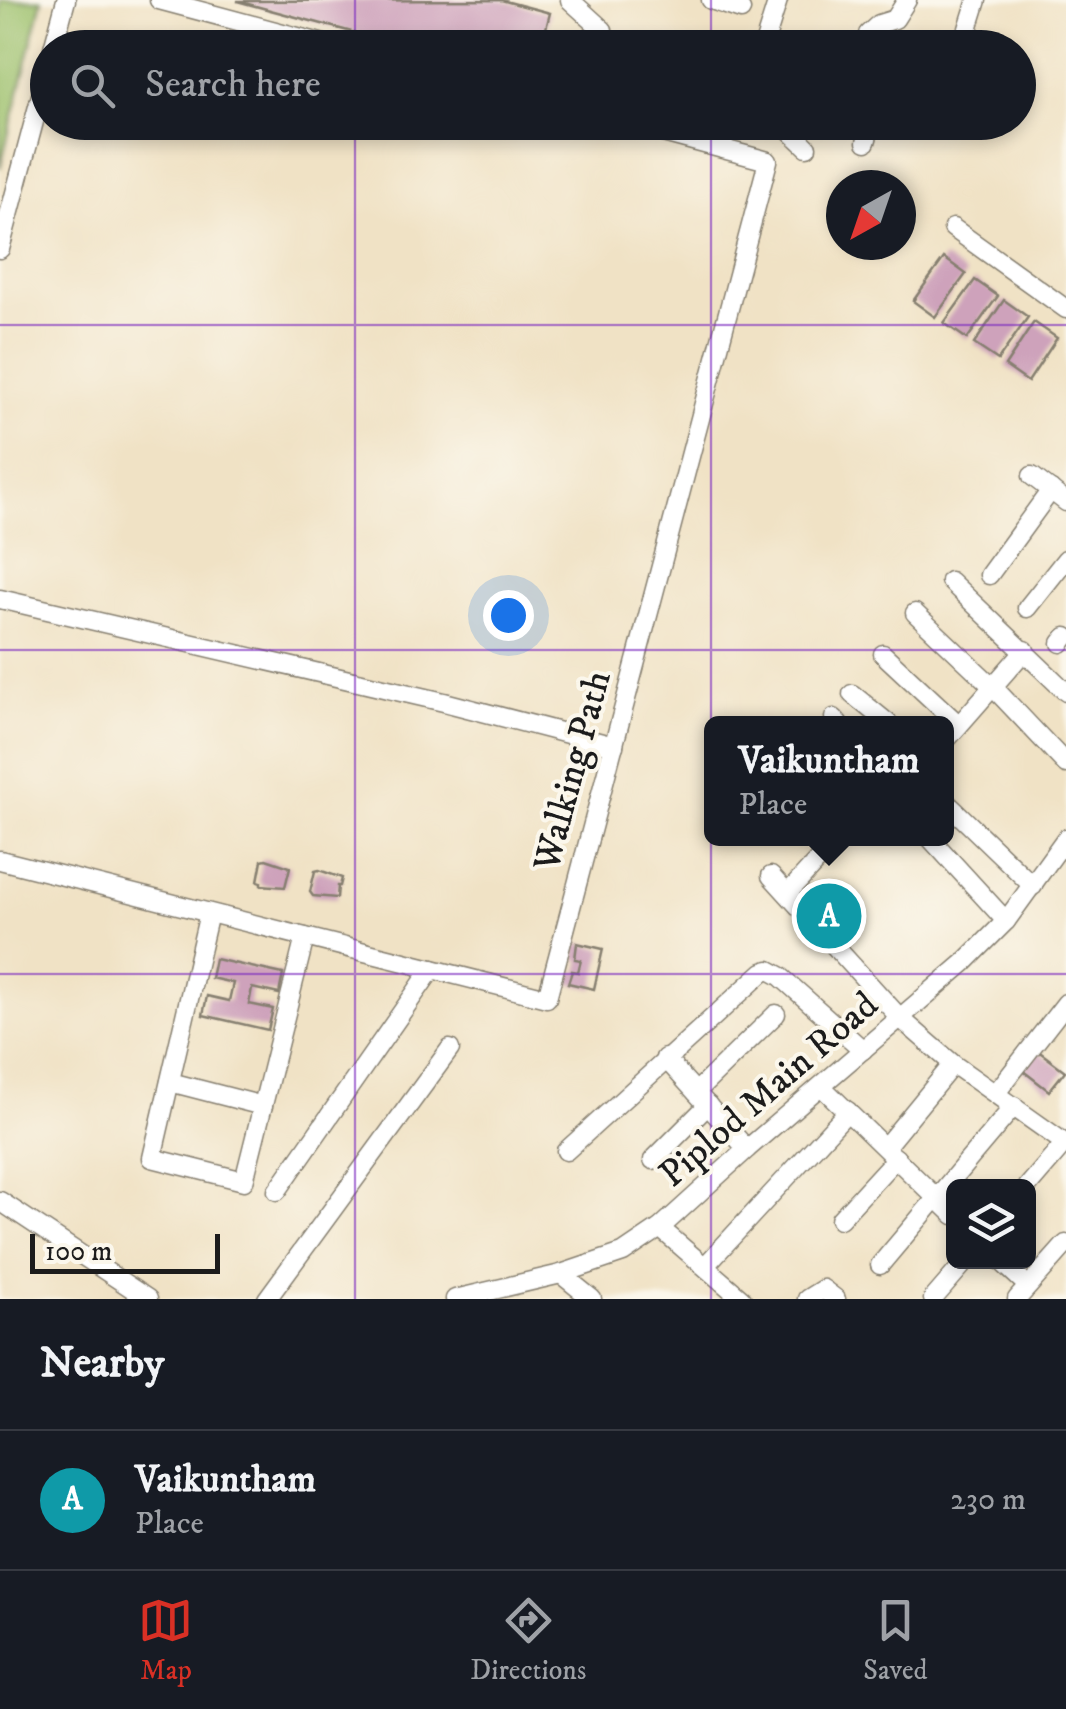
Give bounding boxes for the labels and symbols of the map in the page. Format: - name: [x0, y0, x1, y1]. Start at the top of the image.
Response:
- north arrow: [826, 170, 916, 260]
- your location: [483, 590, 534, 641]
- street label: Walking Path: [523, 665, 623, 877]
- pin: A: [796, 878, 862, 954]
- street label: Piplod Main Road: [649, 982, 889, 1198]
- scale bar: [30, 1229, 220, 1274]

